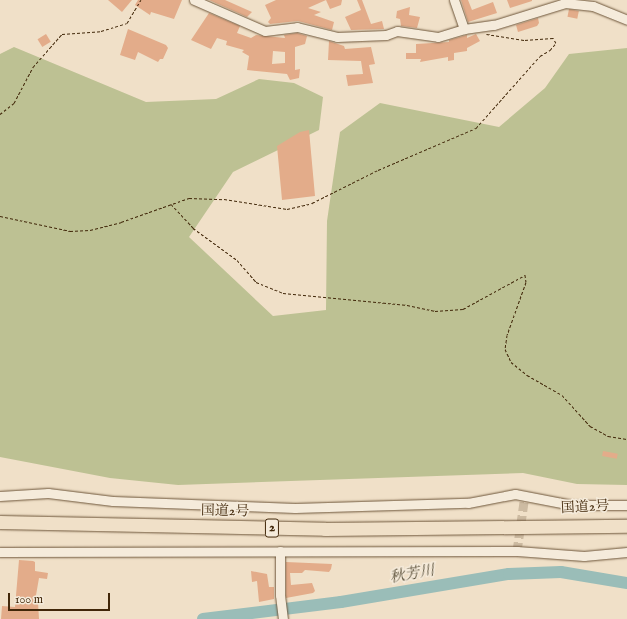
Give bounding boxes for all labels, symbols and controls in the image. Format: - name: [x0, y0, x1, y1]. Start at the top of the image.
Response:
- street label: 国道2号: [560, 497, 610, 517]
- street label: 国道2号: [201, 502, 249, 520]
- road number: 2: [264, 517, 280, 539]
- water label: 秋芳川: [388, 561, 436, 587]
- scale bar: [10, 585, 112, 611]
- text: 100 m: [15, 592, 43, 607]

